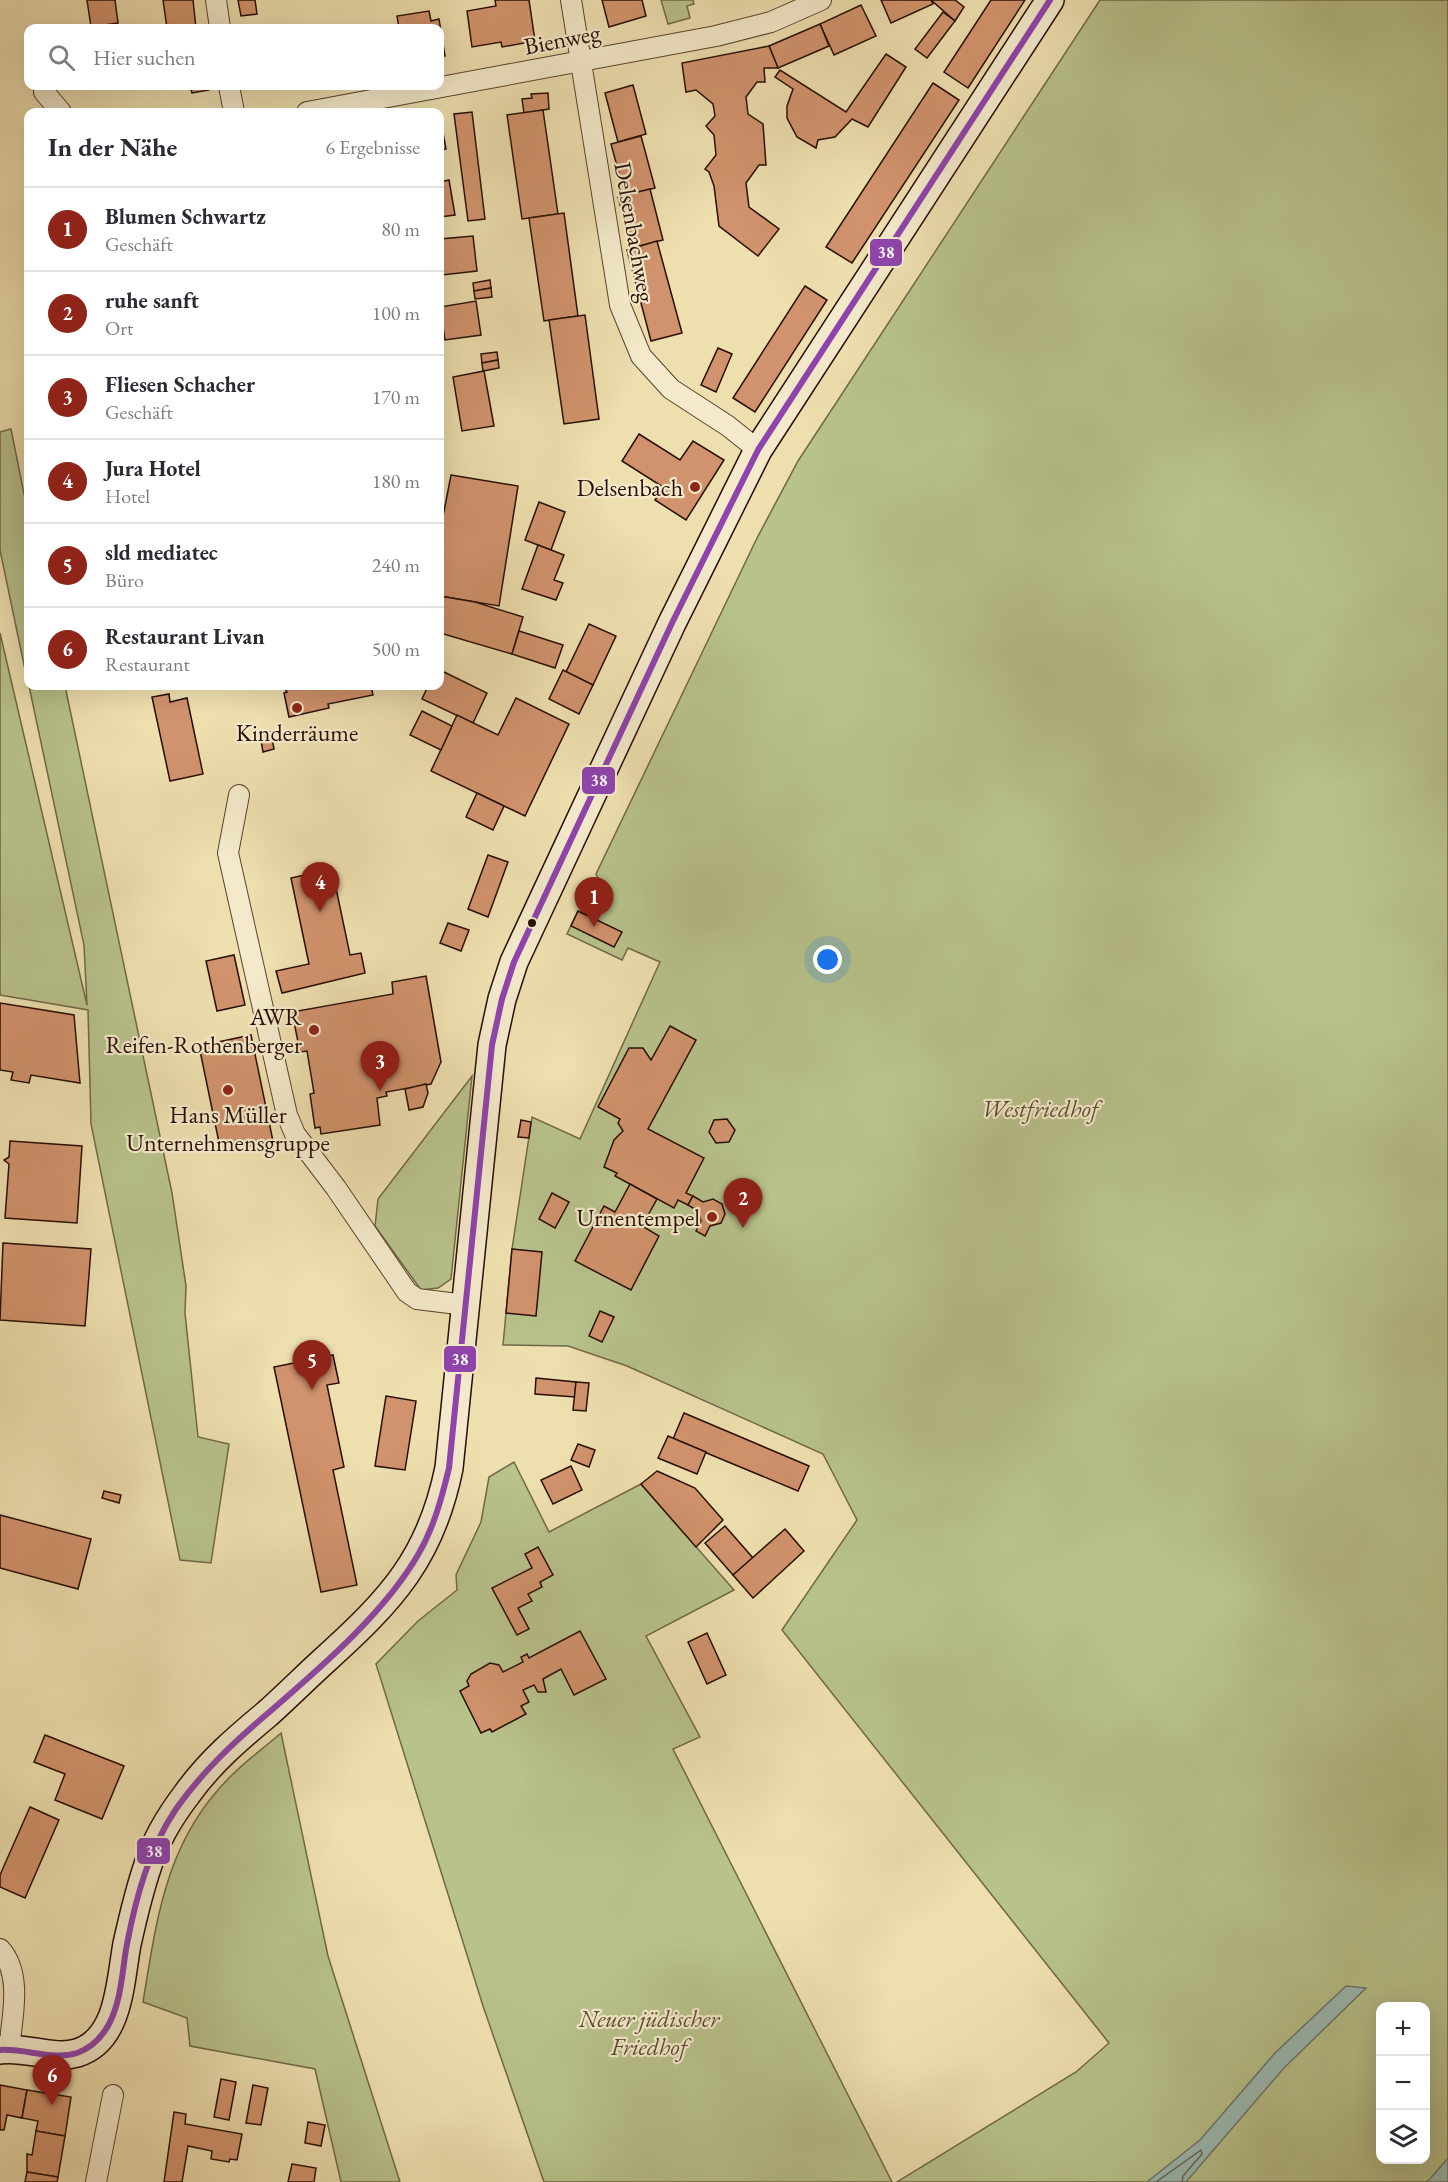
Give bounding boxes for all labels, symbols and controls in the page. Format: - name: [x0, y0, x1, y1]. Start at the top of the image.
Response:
- street label: Bienweg: [521, 16, 603, 62]
- search box: [24, 24, 444, 90]
- icon: search: [45, 41, 78, 74]
- text: Hier suchen: [93, 43, 196, 72]
- text: In der Nähe: [48, 130, 177, 164]
- text: 6 Ergebnisse: [325, 134, 420, 160]
- street label: Delsenbachweg: [607, 160, 663, 305]
- text: Blumen Schwartz: [105, 202, 266, 231]
- text: 1: [62, 216, 73, 242]
- text: 80 m: [381, 216, 420, 242]
- text: Geschäft: [105, 231, 173, 257]
- line badge: 38: [869, 238, 903, 267]
- text: 38: [878, 242, 894, 263]
- text: ruhe sanft: [105, 286, 199, 315]
- text: 2: [62, 300, 73, 326]
- text: 100 m: [372, 300, 420, 326]
- text: Ort: [105, 315, 133, 341]
- text: Fliesen Schacher: [105, 370, 255, 399]
- text: 3: [62, 384, 73, 410]
- text: 170 m: [372, 384, 420, 410]
- text: Geschäft: [105, 399, 173, 425]
- text: Jura Hotel: [105, 454, 201, 483]
- text: 4: [62, 468, 73, 494]
- text: 180 m: [372, 468, 420, 494]
- place label: Delsenbach: [576, 472, 683, 503]
- marker: Delsenbach: [688, 480, 702, 494]
- text: Hotel: [105, 483, 150, 509]
- text: sld mediatec: [105, 538, 218, 567]
- text: 5: [62, 552, 73, 578]
- text: 240 m: [372, 552, 420, 578]
- text: Büro: [105, 567, 144, 593]
- text: Restaurant Livan: [105, 622, 265, 651]
- text: 6: [62, 636, 73, 662]
- text: 500 m: [372, 636, 420, 662]
- text: Restaurant: [105, 651, 190, 677]
- marker: Kinderräume: [290, 701, 304, 715]
- place label: Kinderräume: [236, 717, 358, 748]
- line badge: 38: [581, 766, 616, 795]
- text: 38: [591, 770, 607, 791]
- pin: 4: [300, 862, 340, 912]
- pin: 1: [574, 878, 614, 927]
- unlabelled marker: [526, 917, 538, 929]
- your location: [813, 945, 842, 974]
- place label: AWR Reifen-Rothenberger: [106, 1001, 303, 1060]
- marker: AWR Reifen-Rothenberger: [307, 1023, 321, 1037]
- pin: 3: [360, 1042, 400, 1091]
- marker: Hans Müller Unternehmensgruppe: [221, 1083, 235, 1097]
- park label: Westfriedhof: [982, 1093, 1104, 1124]
- place label: Hans Müller Unternehmensgruppe: [126, 1099, 330, 1158]
- pin: 2: [724, 1178, 762, 1228]
- place label: Urnentempel: [576, 1202, 700, 1233]
- marker: Urnentempel: [705, 1210, 719, 1224]
- pin: 5: [292, 1340, 332, 1390]
- line badge: 38: [443, 1345, 477, 1373]
- text: 38: [452, 1349, 468, 1370]
- line badge: 38: [136, 1837, 171, 1865]
- text: 38: [146, 1841, 162, 1862]
- map controls: [1376, 2002, 1430, 2164]
- button: +: [1376, 2002, 1430, 2056]
- park label: Neuer jüdischer Friedhof: [578, 2003, 721, 2062]
- pin: 6: [32, 2056, 72, 2105]
- button: −: [1376, 2056, 1430, 2110]
- button: layers: [1376, 2110, 1430, 2164]

